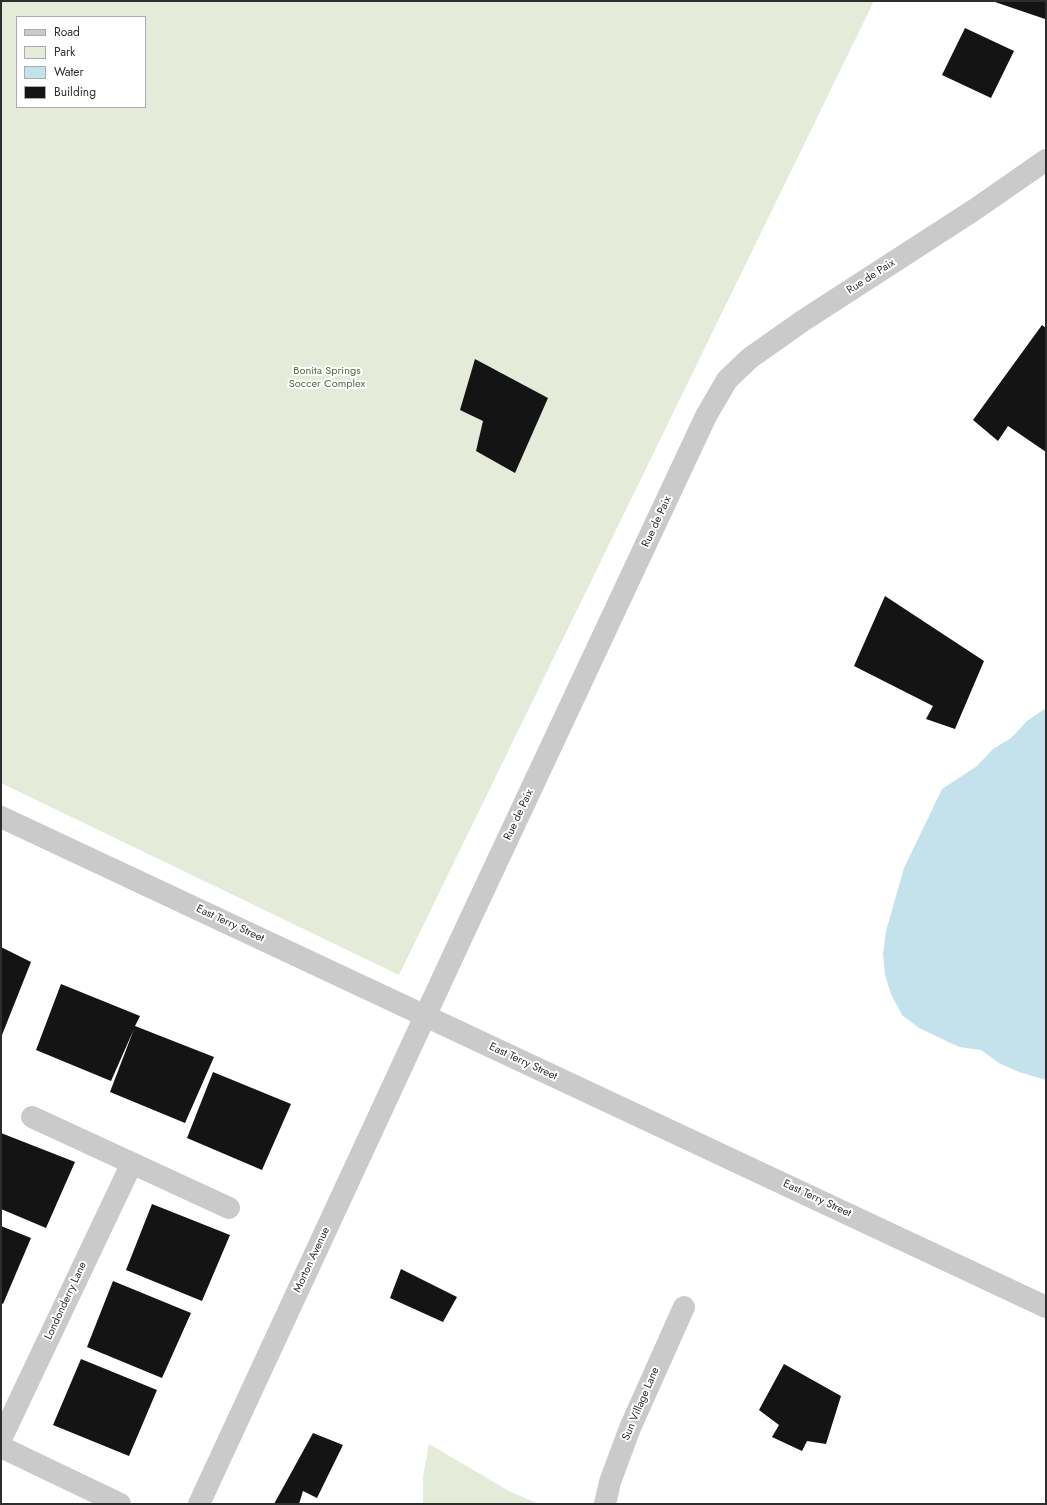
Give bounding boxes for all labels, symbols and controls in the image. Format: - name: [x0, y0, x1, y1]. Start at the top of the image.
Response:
- legend: [16, 16, 146, 108]
- text: Road: [54, 23, 80, 41]
- text: Park: [54, 43, 75, 61]
- text: Water: [54, 63, 84, 81]
- text: Building: [54, 83, 96, 101]
- street label: Rue de Paix: [845, 257, 897, 297]
- park label: Bonita Springs Soccer Complex: [289, 364, 365, 390]
- street label: Rue de Paix: [639, 494, 675, 550]
- street label: Rue de Paix: [501, 787, 537, 843]
- street label: East Terry Street: [194, 902, 266, 946]
- street label: East Terry Street: [487, 1040, 559, 1084]
- street label: East Terry Street: [781, 1177, 853, 1221]
- street label: Morton Avenue: [291, 1225, 333, 1295]
- street label: Londonderry Lane: [42, 1260, 90, 1342]
- street label: Sun Village Lane: [620, 1365, 662, 1443]

